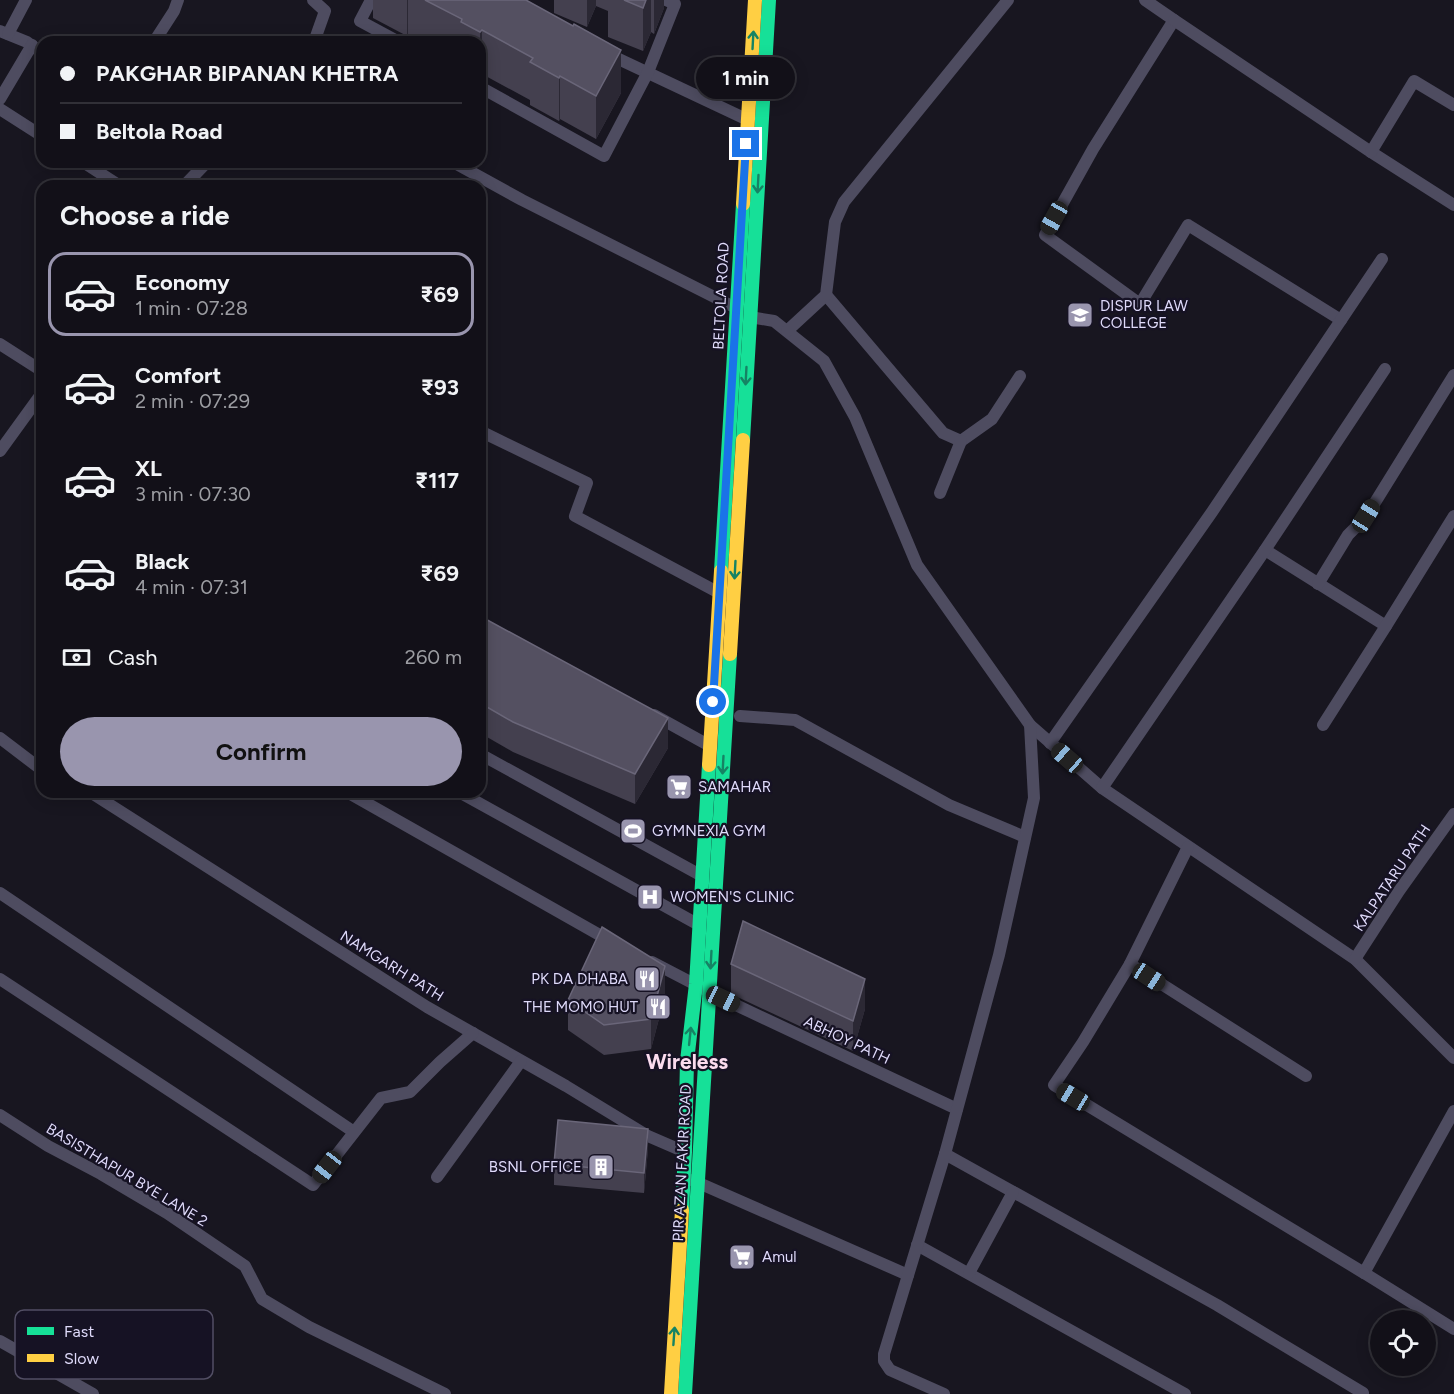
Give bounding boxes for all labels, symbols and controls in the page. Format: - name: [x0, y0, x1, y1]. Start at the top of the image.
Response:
- one-way arrow: [747, 30, 758, 50]
- callout: 1 min: [696, 57, 795, 99]
- text: PAKGHAR BIPANAN KHETRA: [96, 60, 398, 87]
- text: 1 min: [722, 66, 769, 90]
- text: Beltola Road: [96, 118, 223, 145]
- route end: [732, 130, 759, 157]
- one-way arrow: [752, 174, 763, 194]
- car: [1037, 198, 1071, 238]
- text: Choose a ride: [60, 199, 229, 232]
- street label: BELTOLA ROAD: [709, 242, 733, 350]
- icon: car: [63, 267, 117, 321]
- text: Economy: [135, 269, 230, 296]
- text: ₹69: [420, 281, 459, 308]
- text: 1 min · 07:28: [135, 296, 248, 320]
- place label: DISPUR LAW COLLEGE: [1100, 297, 1188, 332]
- school or university icon: DISPUR LAW COLLEGE: [1065, 300, 1095, 330]
- icon: car: [63, 360, 117, 414]
- text: Comfort: [135, 362, 221, 389]
- one-way arrow: [741, 365, 752, 385]
- text: ₹93: [421, 374, 459, 401]
- text: 2 min · 07:29: [135, 389, 250, 413]
- icon: car: [63, 453, 117, 507]
- text: XL: [135, 455, 162, 482]
- text: ₹117: [415, 467, 459, 494]
- text: 3 min · 07:30: [135, 482, 251, 506]
- car: [1349, 496, 1383, 536]
- icon: car: [63, 546, 117, 600]
- text: Black: [135, 548, 189, 575]
- text: ₹69: [420, 560, 459, 587]
- one-way arrow: [729, 560, 740, 580]
- text: 4 min · 07:31: [135, 575, 248, 599]
- icon: cash: [60, 641, 93, 674]
- text: Cash: [108, 644, 158, 671]
- text: 260 m: [405, 645, 462, 669]
- route start: [699, 688, 726, 715]
- button: Confirm: [60, 717, 462, 786]
- car: [1048, 739, 1086, 777]
- one-way arrow: [717, 754, 728, 774]
- supermarket icon: SAMAHAR: [664, 772, 694, 802]
- place label: SAMAHAR: [698, 778, 771, 796]
- sports icon: GYMNEXIA GYM: [618, 816, 648, 846]
- street label: KALPATARU PATH: [1350, 821, 1434, 935]
- place label: GYMNEXIA GYM: [652, 822, 766, 840]
- hospital icon: WOMEN'S CLINIC: [635, 882, 665, 912]
- place label: WOMEN'S CLINIC: [670, 888, 794, 906]
- street label: NAMGARH PATH: [337, 927, 447, 1005]
- one-way arrow: [706, 949, 717, 969]
- car: [1129, 960, 1169, 994]
- restaurant icon: PK DA DHABA: [632, 964, 662, 994]
- place label: PK DA DHABA: [531, 970, 628, 988]
- car: [703, 983, 743, 1015]
- restaurant icon: THE MOMO HUT: [643, 992, 673, 1022]
- place label: THE MOMO HUT: [523, 998, 639, 1016]
- street label: ABHOY PATH: [801, 1012, 893, 1068]
- one-way arrow: [685, 1027, 696, 1047]
- district label: Wireless: [646, 1049, 728, 1074]
- car: [1053, 1080, 1093, 1114]
- street label: PIR AZAN FAKIR ROAD: [669, 1084, 695, 1242]
- street label: BASISTHAPUR BYE LANE 2: [43, 1120, 211, 1230]
- car: [309, 1147, 345, 1187]
- building icon: BSNL OFFICE: [586, 1152, 616, 1182]
- place label: BSNL OFFICE: [489, 1158, 582, 1176]
- supermarket icon: Amul: [727, 1242, 757, 1272]
- place label: Amul: [762, 1248, 797, 1266]
- legend: [15, 1310, 213, 1379]
- map controls: [1370, 1310, 1436, 1376]
- button: locate: [1370, 1310, 1436, 1376]
- text: Fast: [64, 1322, 94, 1341]
- one-way arrow: [669, 1326, 680, 1346]
- text: Slow: [64, 1349, 99, 1368]

